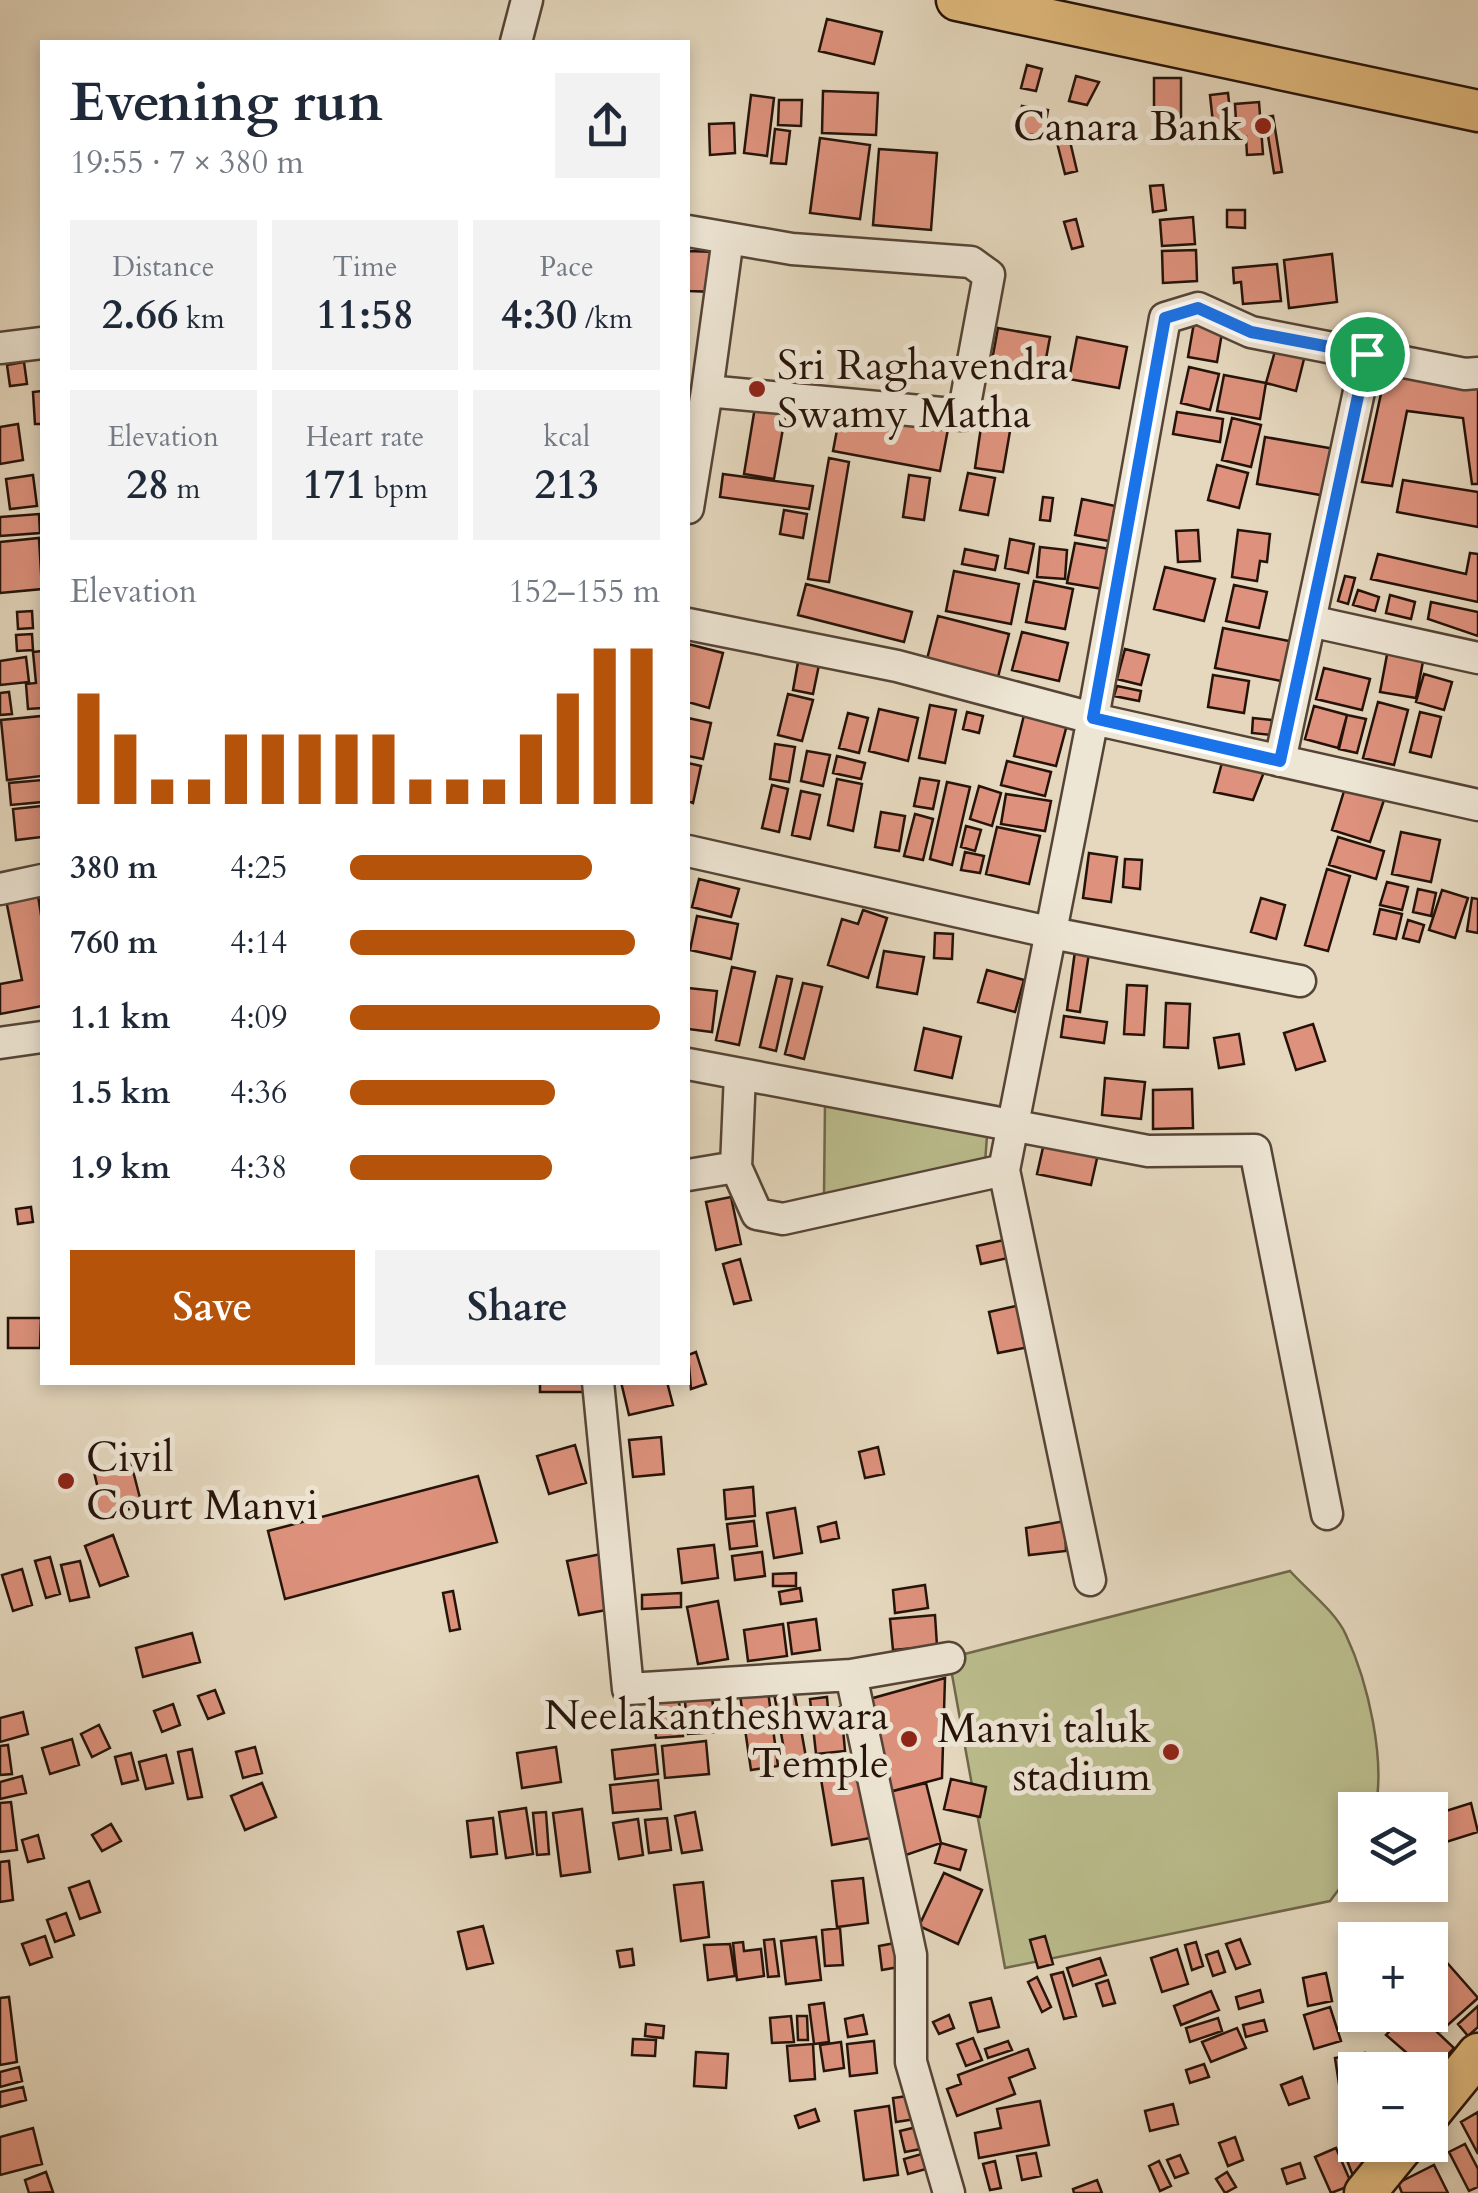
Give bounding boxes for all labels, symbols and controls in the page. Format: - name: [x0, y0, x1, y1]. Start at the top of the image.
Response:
- text: Evening run: [70, 66, 383, 140]
- button: share: [555, 73, 660, 178]
- place label: Canara Bank: [1013, 98, 1244, 155]
- marker: Canara Bank: [1252, 115, 1274, 137]
- text: 19:55 · 7 × 380 m: [70, 141, 304, 185]
- text: Distance: [112, 248, 215, 286]
- text: Time: [333, 248, 397, 286]
- text: Pace: [540, 248, 594, 286]
- text: 2.66: [102, 286, 179, 343]
- text: 11:58: [316, 286, 414, 343]
- text: 4:30: [501, 286, 577, 343]
- text: km: [179, 300, 225, 338]
- text: /km: [577, 300, 633, 338]
- pin: [1325, 312, 1410, 397]
- icon: arrive: [1340, 327, 1395, 382]
- place label: Sri Raghavendra Swamy Matha: [777, 337, 1068, 442]
- marker: Sri Raghavendra Swamy Matha: [746, 378, 768, 400]
- text: Elevation: [108, 418, 219, 456]
- text: Heart rate: [306, 418, 424, 456]
- text: kcal: [543, 418, 590, 456]
- text: 28: [126, 456, 169, 513]
- text: 171: [302, 456, 367, 513]
- text: 213: [534, 456, 599, 513]
- text: m: [169, 470, 200, 508]
- text: bpm: [367, 470, 428, 508]
- text: Elevation: [70, 570, 197, 614]
- text: 152–155 m: [508, 570, 660, 614]
- text: 380 m: [70, 846, 157, 890]
- text: 4:25: [230, 846, 287, 890]
- text: 760 m: [70, 921, 157, 965]
- text: 4:14: [230, 921, 287, 965]
- text: 1.1 km: [70, 996, 170, 1040]
- text: 4:09: [230, 996, 287, 1040]
- text: 1.5 km: [70, 1071, 170, 1115]
- text: 4:36: [230, 1071, 287, 1115]
- text: 1.9 km: [70, 1146, 170, 1190]
- text: 4:38: [230, 1146, 287, 1190]
- button: Save: [70, 1250, 355, 1365]
- button: Share: [375, 1250, 660, 1365]
- place label: Civil Court Manvi: [86, 1429, 318, 1534]
- marker: Civil Court Manvi: [55, 1470, 77, 1492]
- place label: Neelakantheshwara Temple: [544, 1687, 889, 1792]
- place label: Manvi taluk stadium: [937, 1700, 1152, 1805]
- marker: Neelakantheshwara Temple: [898, 1728, 920, 1750]
- marker: Manvi taluk stadium: [1160, 1741, 1182, 1763]
- map controls: [1338, 1792, 1448, 2162]
- button: layers: [1338, 1792, 1448, 1902]
- button: +: [1338, 1922, 1448, 2032]
- button: −: [1338, 2052, 1448, 2162]

